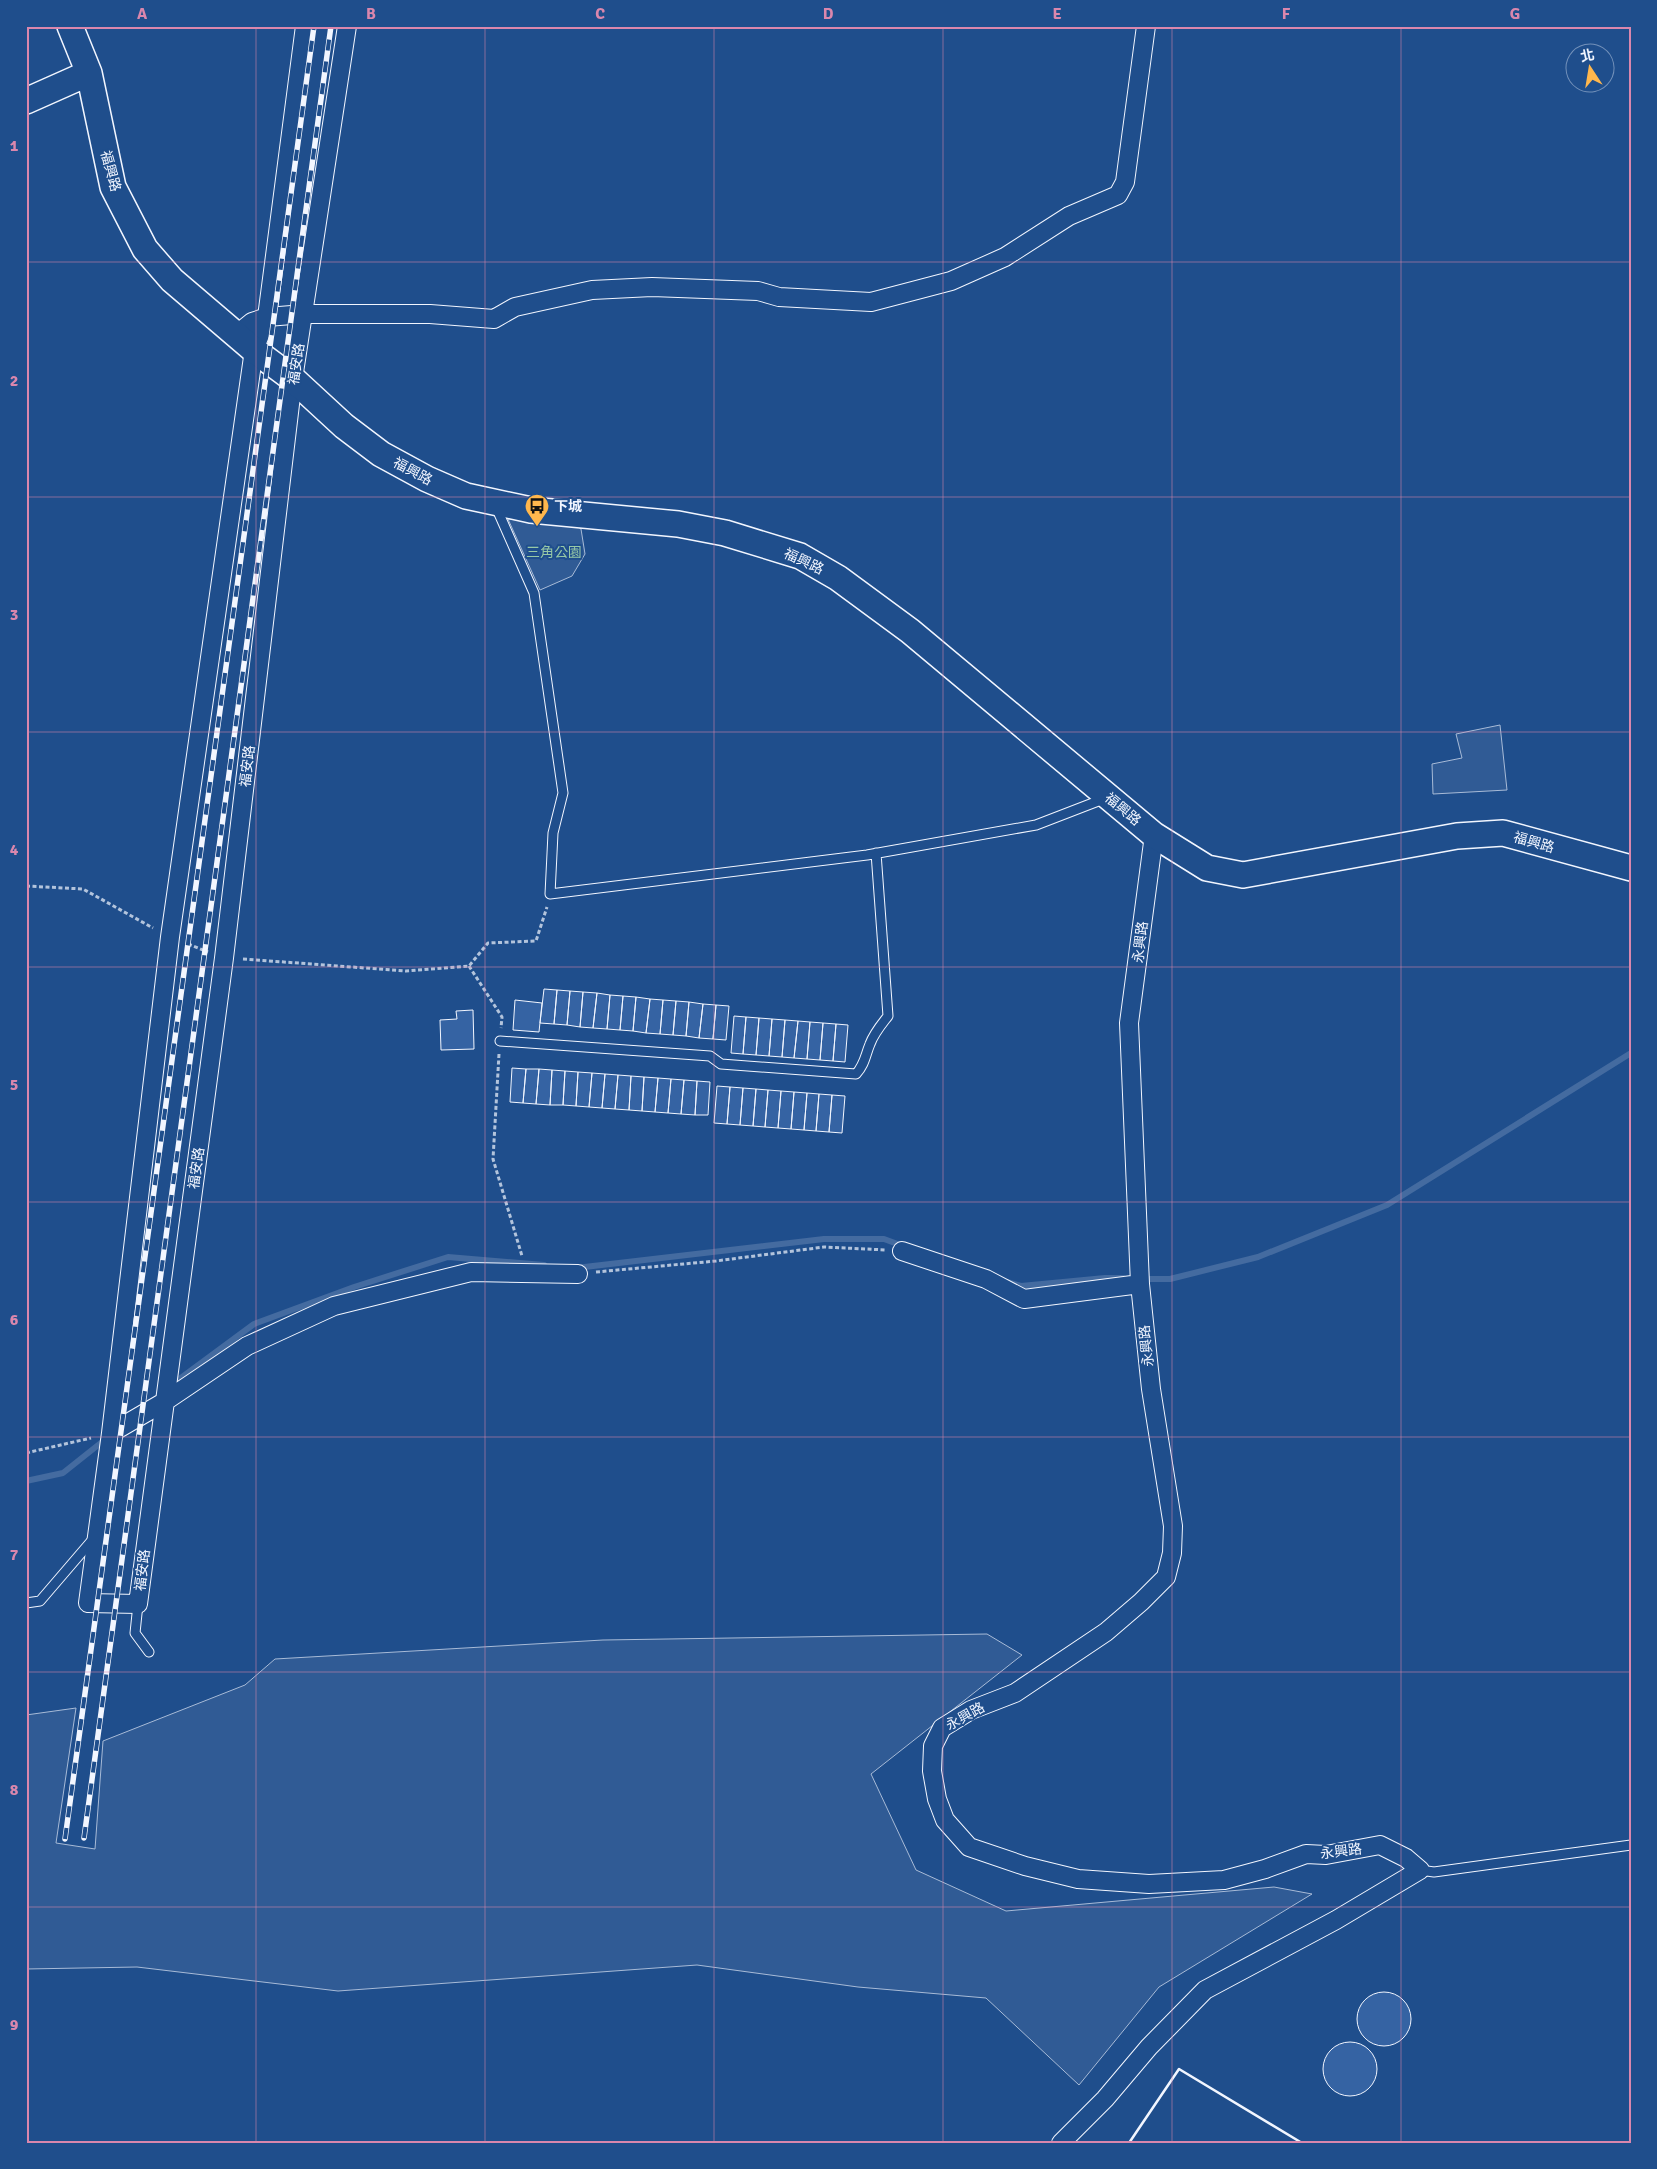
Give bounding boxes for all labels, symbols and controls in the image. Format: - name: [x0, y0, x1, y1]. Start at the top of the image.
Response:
- text: A: [137, 4, 148, 24]
- text: B: [366, 4, 376, 24]
- text: C: [595, 4, 605, 24]
- text: D: [823, 4, 834, 24]
- text: E: [1052, 4, 1062, 24]
- text: F: [1282, 4, 1291, 24]
- text: G: [1510, 4, 1520, 24]
- north arrow: [1564, 42, 1614, 92]
- text: 北: [1579, 46, 1596, 66]
- text: 1: [10, 136, 19, 156]
- street label: 福興路: [97, 149, 124, 194]
- street label: 福安路: [285, 342, 308, 386]
- text: 2: [10, 371, 18, 391]
- street label: 福興路: [390, 454, 435, 489]
- bus stop icon: 下城: [524, 493, 550, 527]
- place label: 下城: [554, 498, 582, 515]
- park label: 三角公園: [526, 544, 582, 561]
- street label: 福興路: [781, 545, 826, 578]
- text: 3: [10, 605, 18, 625]
- street label: 福安路: [237, 744, 258, 788]
- street label: 福興路: [1101, 789, 1144, 829]
- street label: 福興路: [1511, 829, 1556, 856]
- text: 4: [10, 840, 19, 860]
- street label: 永興路: [1130, 920, 1151, 964]
- text: 5: [10, 1075, 18, 1095]
- street label: 福安路: [185, 1146, 208, 1190]
- text: 6: [10, 1310, 19, 1330]
- street label: 永興路: [1136, 1324, 1157, 1368]
- text: 7: [10, 1545, 19, 1565]
- street label: 福安路: [132, 1548, 153, 1592]
- street label: 永興路: [943, 1699, 988, 1734]
- text: 8: [10, 1780, 19, 1800]
- street label: 永興路: [1319, 1841, 1363, 1862]
- text: 9: [10, 2015, 19, 2035]

